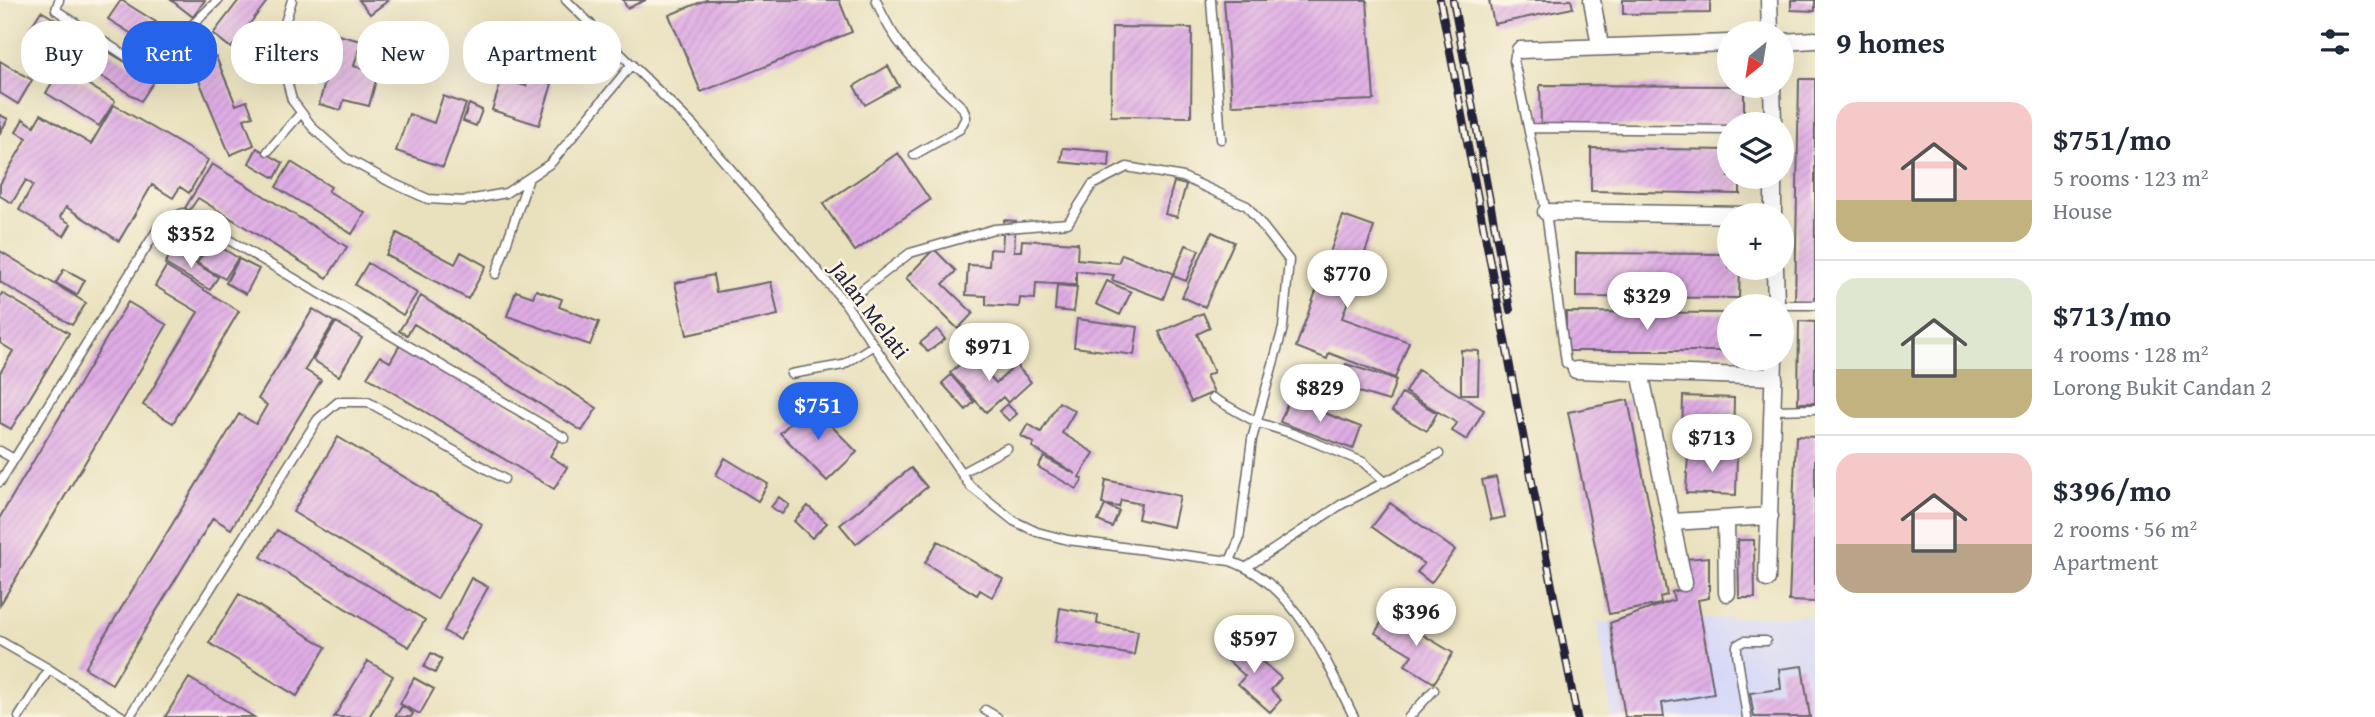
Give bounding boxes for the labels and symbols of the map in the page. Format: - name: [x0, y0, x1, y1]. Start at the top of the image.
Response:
- north arrow: [1717, 21, 1794, 98]
- pin: $352: [150, 210, 232, 270]
- pin: $770: [1306, 250, 1388, 310]
- street label: Jalan Melati: [821, 251, 918, 366]
- pin: $329: [1606, 272, 1688, 332]
- pin: $971: [948, 324, 1030, 383]
- pin: $829: [1279, 364, 1361, 424]
- pin: $751: [777, 382, 859, 442]
- pin: $713: [1671, 414, 1753, 474]
- pin: $396: [1375, 588, 1457, 648]
- pin: $597: [1213, 616, 1295, 675]

